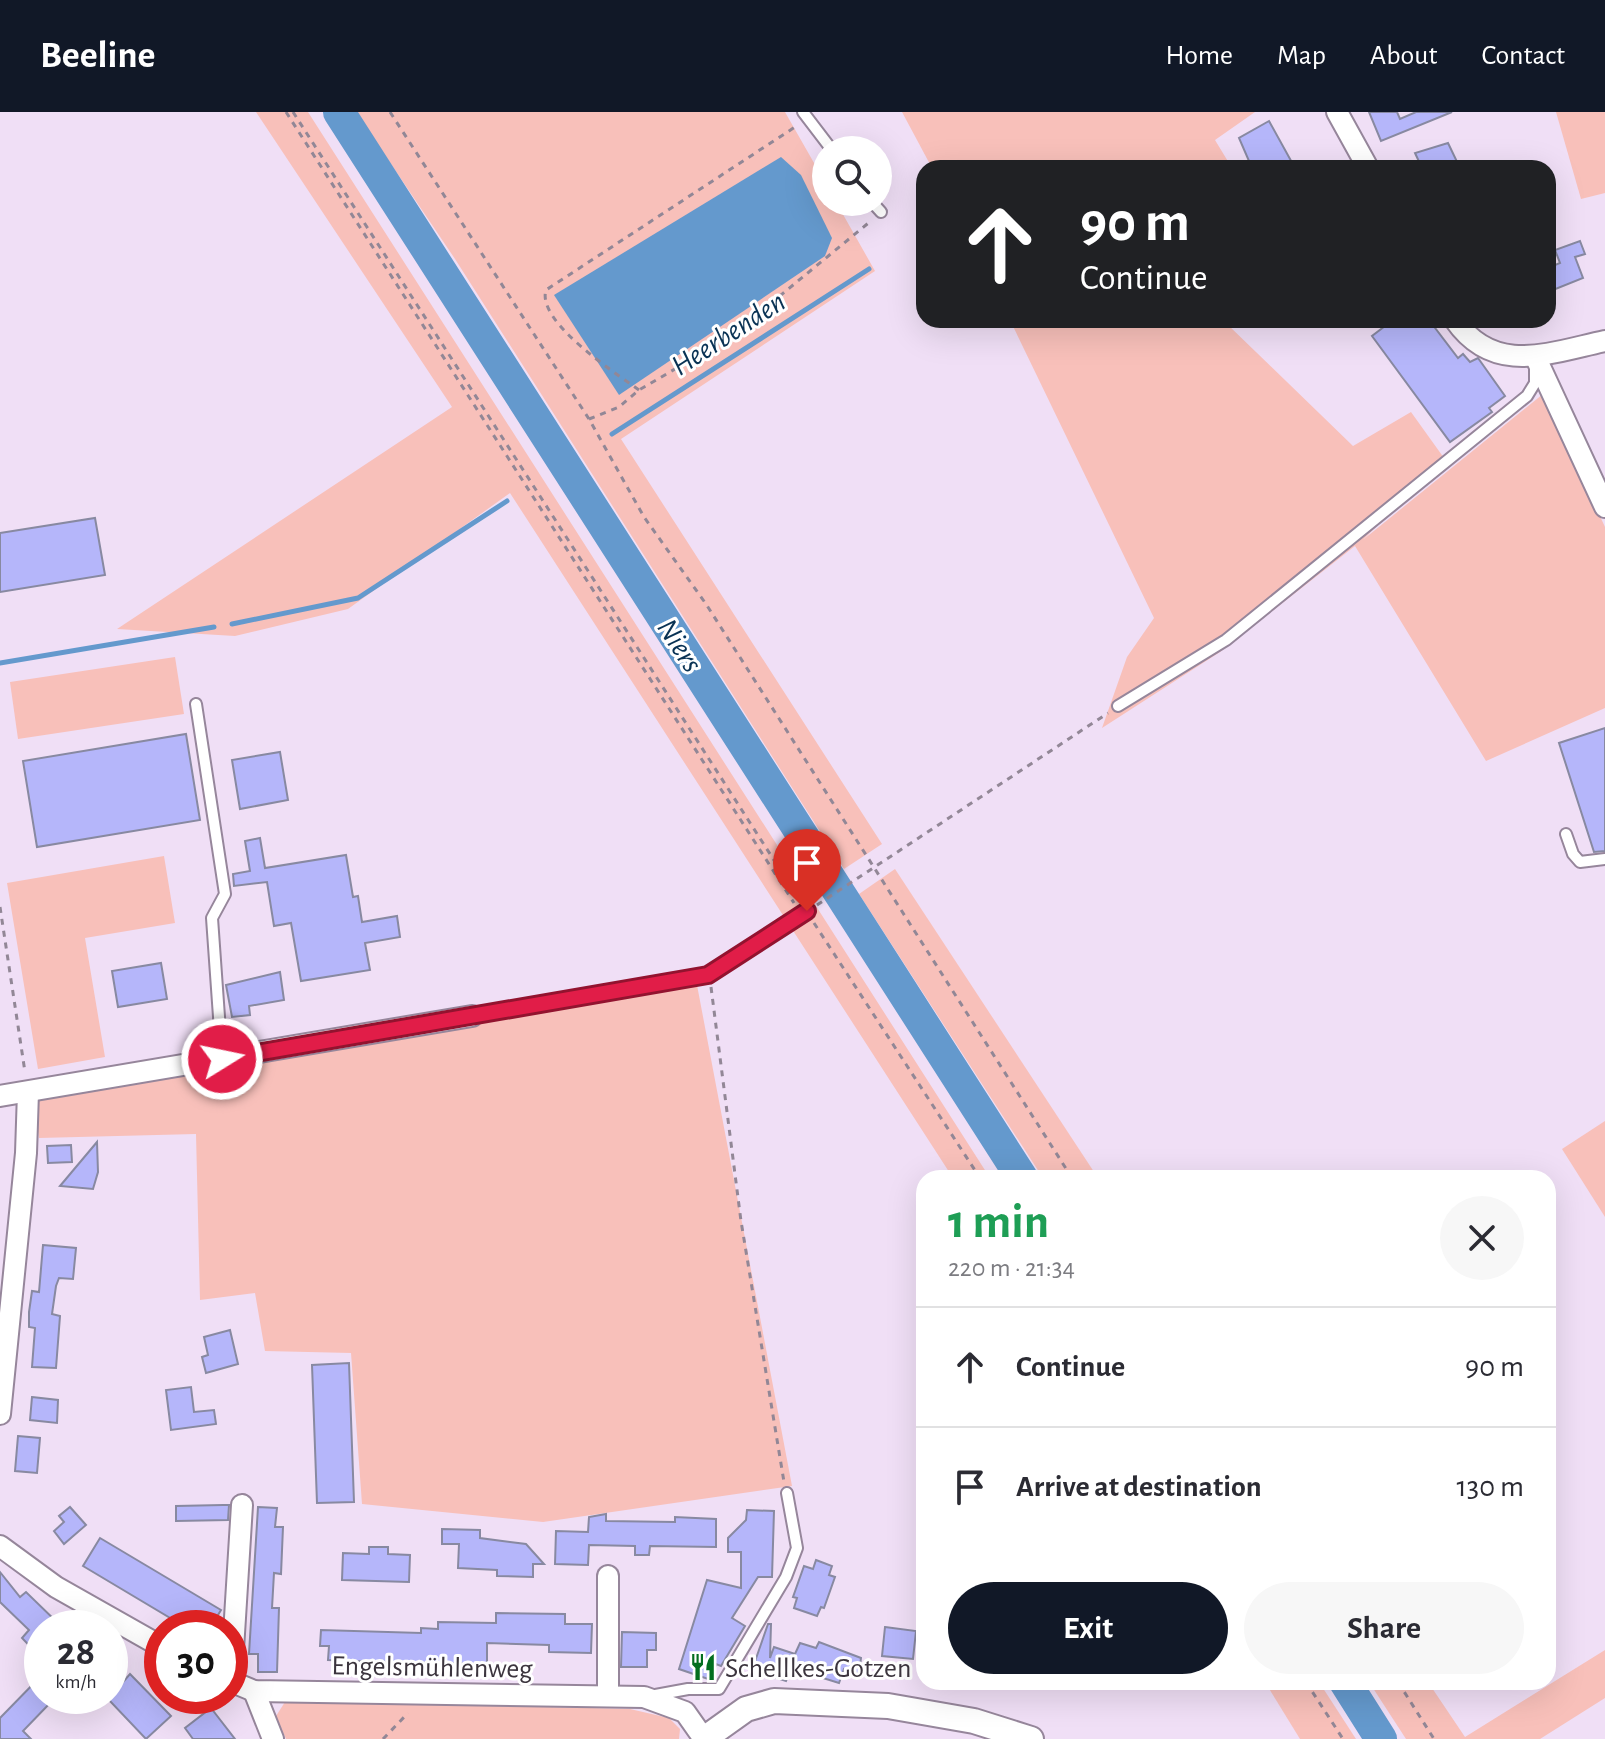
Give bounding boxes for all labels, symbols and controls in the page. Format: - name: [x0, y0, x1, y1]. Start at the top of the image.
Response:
- text: Beeline: [40, 37, 155, 75]
- text: Home: [1166, 42, 1233, 70]
- text: Map: [1277, 42, 1326, 70]
- text: About: [1370, 42, 1438, 70]
- text: Contact: [1482, 42, 1565, 70]
- map controls: [812, 136, 892, 216]
- button: search: [812, 136, 892, 216]
- icon: ahead: [948, 192, 1052, 296]
- text: 90 m: [1080, 195, 1190, 251]
- text: Continue: [1080, 260, 1208, 296]
- water label: Heerbenden: [666, 286, 791, 381]
- water label: Niers: [651, 614, 707, 678]
- pin: [773, 829, 841, 911]
- icon: arrive: [785, 841, 829, 885]
- position arrow: [180, 1017, 264, 1101]
- button: close: [1440, 1196, 1524, 1280]
- text: 1 min: [948, 1199, 1049, 1247]
- text: 220 m · 21:34: [948, 1255, 1075, 1281]
- icon: ahead: [948, 1345, 992, 1389]
- text: Continue: [1016, 1352, 1125, 1382]
- text: 90 m: [1465, 1352, 1524, 1382]
- icon: arrive: [948, 1465, 992, 1509]
- text: Arrive at destination: [1016, 1472, 1262, 1502]
- text: 130 m: [1457, 1472, 1524, 1502]
- button: Exit: [948, 1582, 1228, 1674]
- button: Share: [1244, 1582, 1524, 1674]
- speed limit sign: 30: [144, 1610, 248, 1714]
- text: 28: [57, 1632, 95, 1672]
- street label: Engelsmühlenweg: [331, 1652, 533, 1684]
- restaurant icon: Schellkes-Gotzen: [688, 1652, 718, 1682]
- place label: Schellkes-Gotzen: [725, 1655, 911, 1683]
- text: km/h: [55, 1672, 97, 1692]

